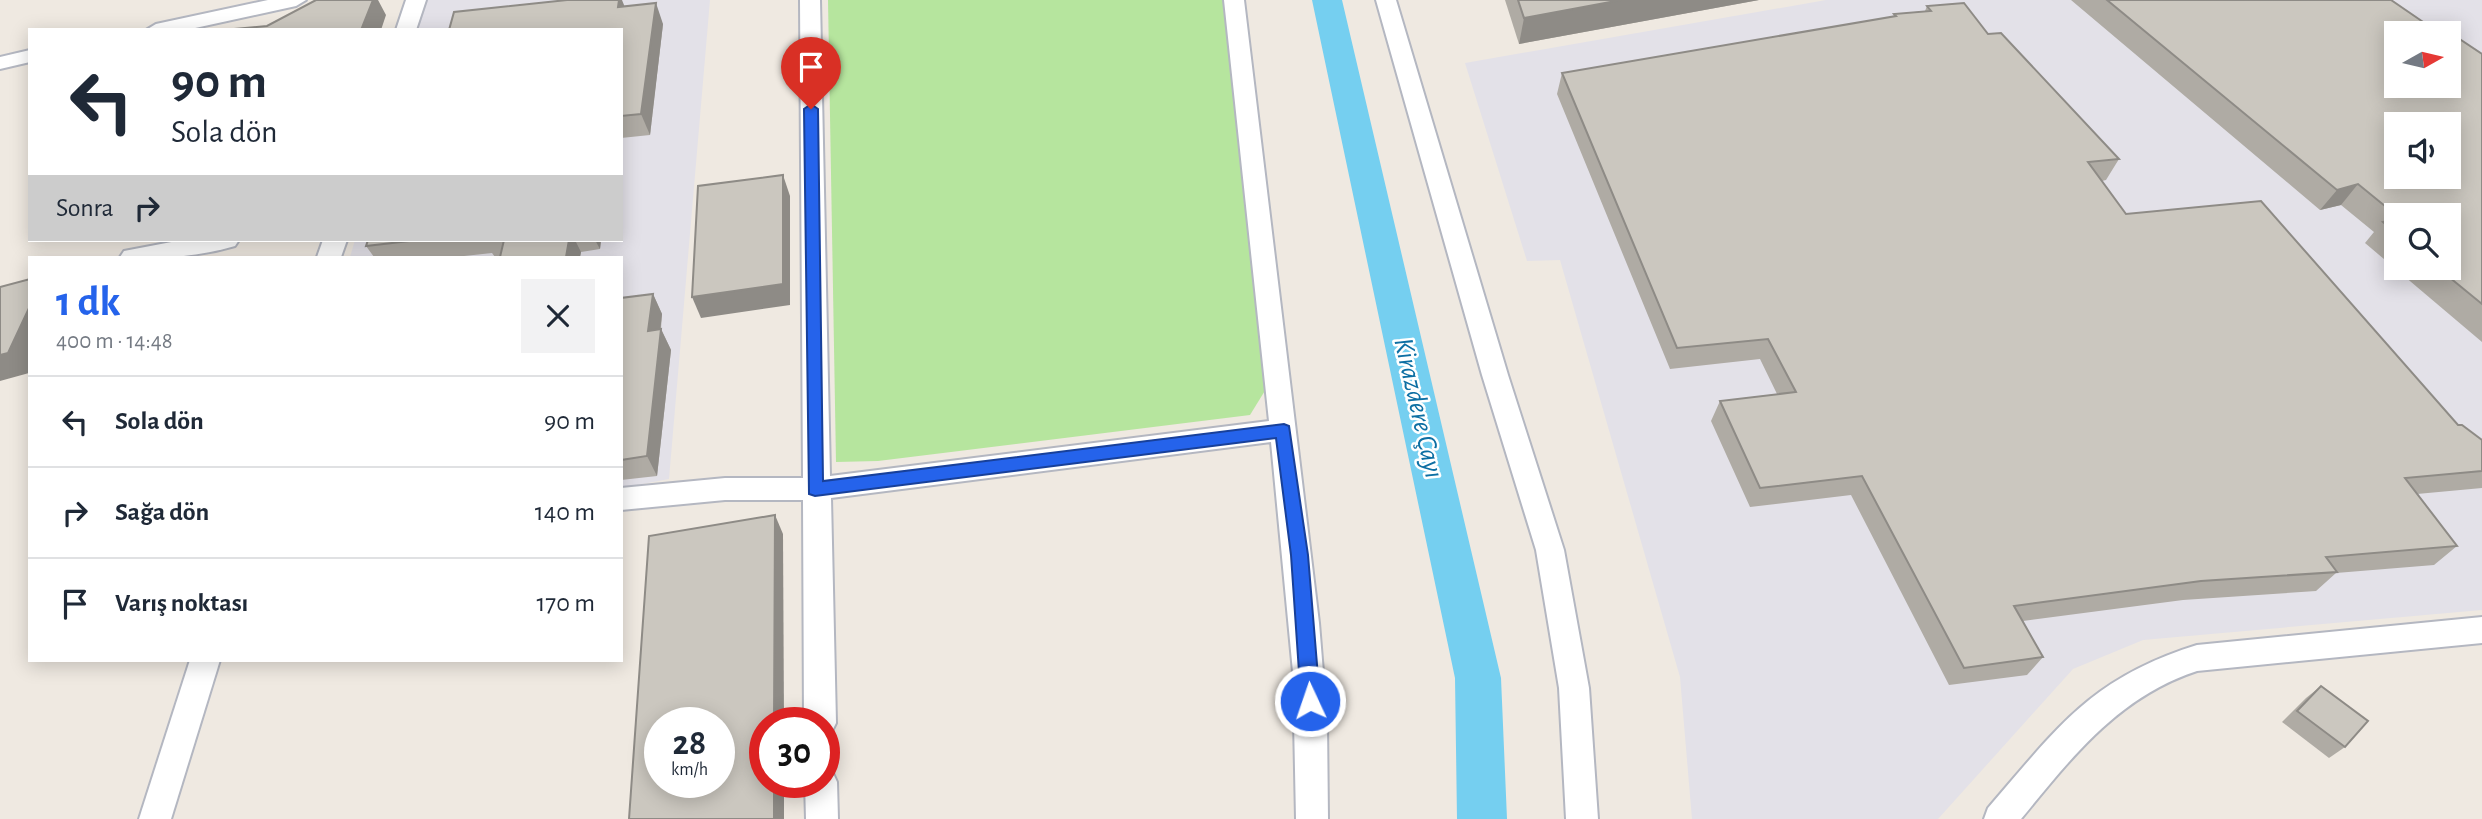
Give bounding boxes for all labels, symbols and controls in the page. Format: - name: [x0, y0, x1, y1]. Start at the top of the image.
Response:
- north arrow: [2384, 21, 2460, 98]
- map controls: [2384, 21, 2461, 280]
- pin: [781, 37, 841, 109]
- icon: arrive: [792, 48, 830, 86]
- icon: left: [56, 56, 147, 147]
- text: 90 m: [171, 58, 267, 107]
- button: sound: [2384, 112, 2461, 189]
- text: Sola dön: [171, 116, 278, 148]
- icon: right: [128, 189, 166, 227]
- text: Sonra: [56, 195, 114, 221]
- button: search: [2384, 203, 2461, 280]
- button: close: [521, 279, 595, 353]
- text: 1 dk: [56, 281, 120, 323]
- text: 400 m · 14:48: [56, 330, 173, 353]
- water label: Kirazdere Çayı: [1388, 335, 1448, 481]
- icon: left: [56, 403, 94, 441]
- text: Sola dön: [115, 408, 204, 434]
- text: 90 m: [544, 408, 595, 434]
- icon: right: [56, 494, 94, 532]
- text: Sağa dön: [115, 499, 209, 525]
- text: 140 m: [535, 499, 595, 525]
- icon: arrive: [56, 585, 94, 623]
- text: Varış noktası: [115, 590, 248, 616]
- text: 170 m: [536, 590, 595, 616]
- position arrow: [1273, 664, 1347, 738]
- speed limit sign: 30: [749, 707, 840, 798]
- text: 28: [673, 726, 706, 761]
- text: km/h: [671, 761, 708, 779]

